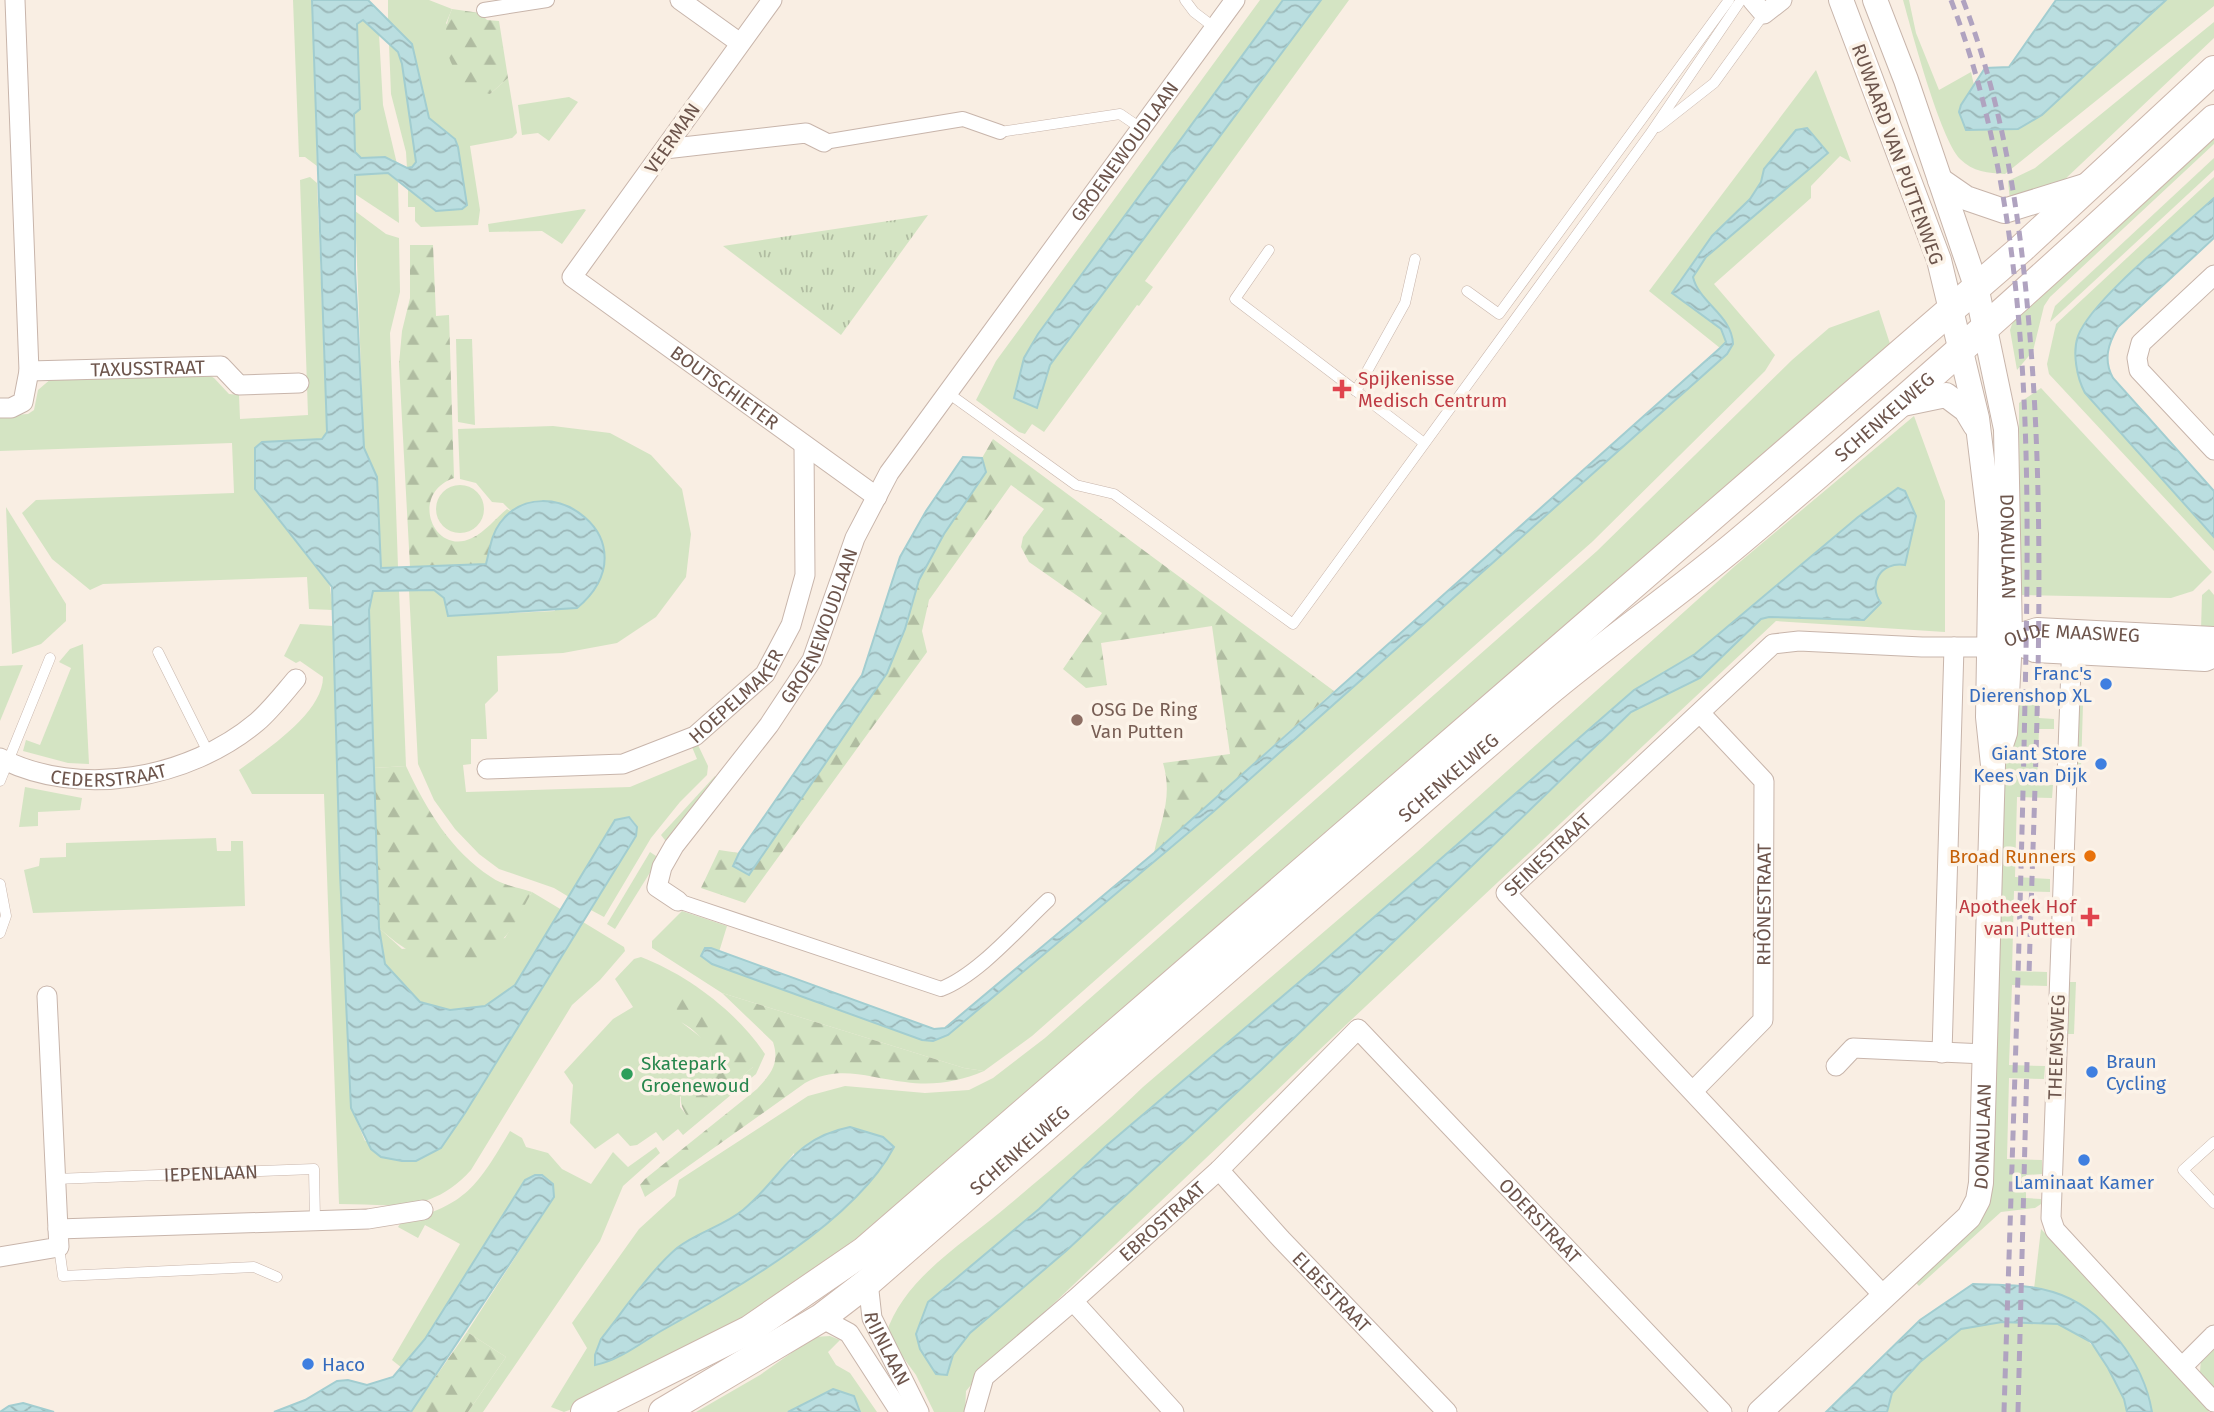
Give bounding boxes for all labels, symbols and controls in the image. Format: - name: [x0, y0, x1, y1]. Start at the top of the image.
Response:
- street label: RUWAARD VAN PUTTENWEG: [1847, 41, 1948, 268]
- street label: GROENEWOUDLAAN: [1066, 77, 1183, 226]
- street label: VEERMAN: [640, 98, 705, 178]
- street label: BOUTSCHIETER: [666, 341, 783, 435]
- street label: TAXUSSTRAAT: [90, 355, 205, 381]
- place label: Spijkenisse Medisch Centrum: [1358, 367, 1507, 412]
- street label: SCHENKELWEG: [1830, 367, 1939, 467]
- marker: Spijkenisse Medisch Centrum: [1332, 379, 1352, 399]
- street label: DONAULAAN: [1995, 493, 2020, 600]
- street label: GROENEWOUDLAAN: [775, 545, 863, 708]
- street label: OUDE MAASWEG: [2001, 618, 2140, 652]
- street label: HOEPELMAKER: [684, 645, 788, 748]
- place label: Franc's Dierenshop XL: [1969, 662, 2093, 707]
- marker: Franc's Dierenshop XL: [2098, 676, 2114, 692]
- place label: OSG De Ring Van Putten: [1091, 698, 1197, 743]
- marker: OSG De Ring Van Putten: [1069, 712, 1085, 728]
- street label: SCHENKELWEG: [1394, 728, 1503, 827]
- place label: Giant Store Kees van Dijk: [1973, 742, 2087, 787]
- marker: Giant Store Kees van Dijk: [2093, 756, 2109, 772]
- street label: CEDERSTRAAT: [49, 759, 169, 792]
- street label: SEINESTRAAT: [1499, 808, 1596, 901]
- street label: RHÔNESTRAAT: [1752, 843, 1776, 966]
- place label: Broad Runners: [1949, 845, 2076, 868]
- marker: Broad Runners: [2082, 848, 2098, 864]
- place label: Apotheek Hof van Putten: [1959, 895, 2078, 940]
- marker: Apotheek Hof van Putten: [2082, 909, 2098, 925]
- street label: THEEMSWEG: [2043, 994, 2070, 1100]
- place label: Braun Cycling: [2106, 1050, 2166, 1095]
- place label: Skatepark Groenewoud: [641, 1052, 750, 1097]
- marker: Braun Cycling: [2084, 1064, 2100, 1080]
- marker: Skatepark Groenewoud: [619, 1066, 635, 1082]
- street label: DONAULAAN: [1969, 1083, 1996, 1191]
- street label: SCHENKELWEG: [965, 1101, 1074, 1200]
- marker: Laminaat Kamer: [2076, 1152, 2092, 1168]
- street label: IEPENLAAN: [163, 1160, 258, 1187]
- place label: Laminaat Kamer: [2014, 1171, 2155, 1194]
- street label: ODERSTRAAT: [1494, 1174, 1586, 1269]
- street label: EBROSTRAAT: [1114, 1177, 1210, 1266]
- street label: ELBESTRAAT: [1287, 1247, 1375, 1337]
- street label: RIJNLAAN: [859, 1311, 915, 1389]
- place label: Haco: [322, 1353, 365, 1376]
- marker: Haco: [300, 1356, 316, 1372]

